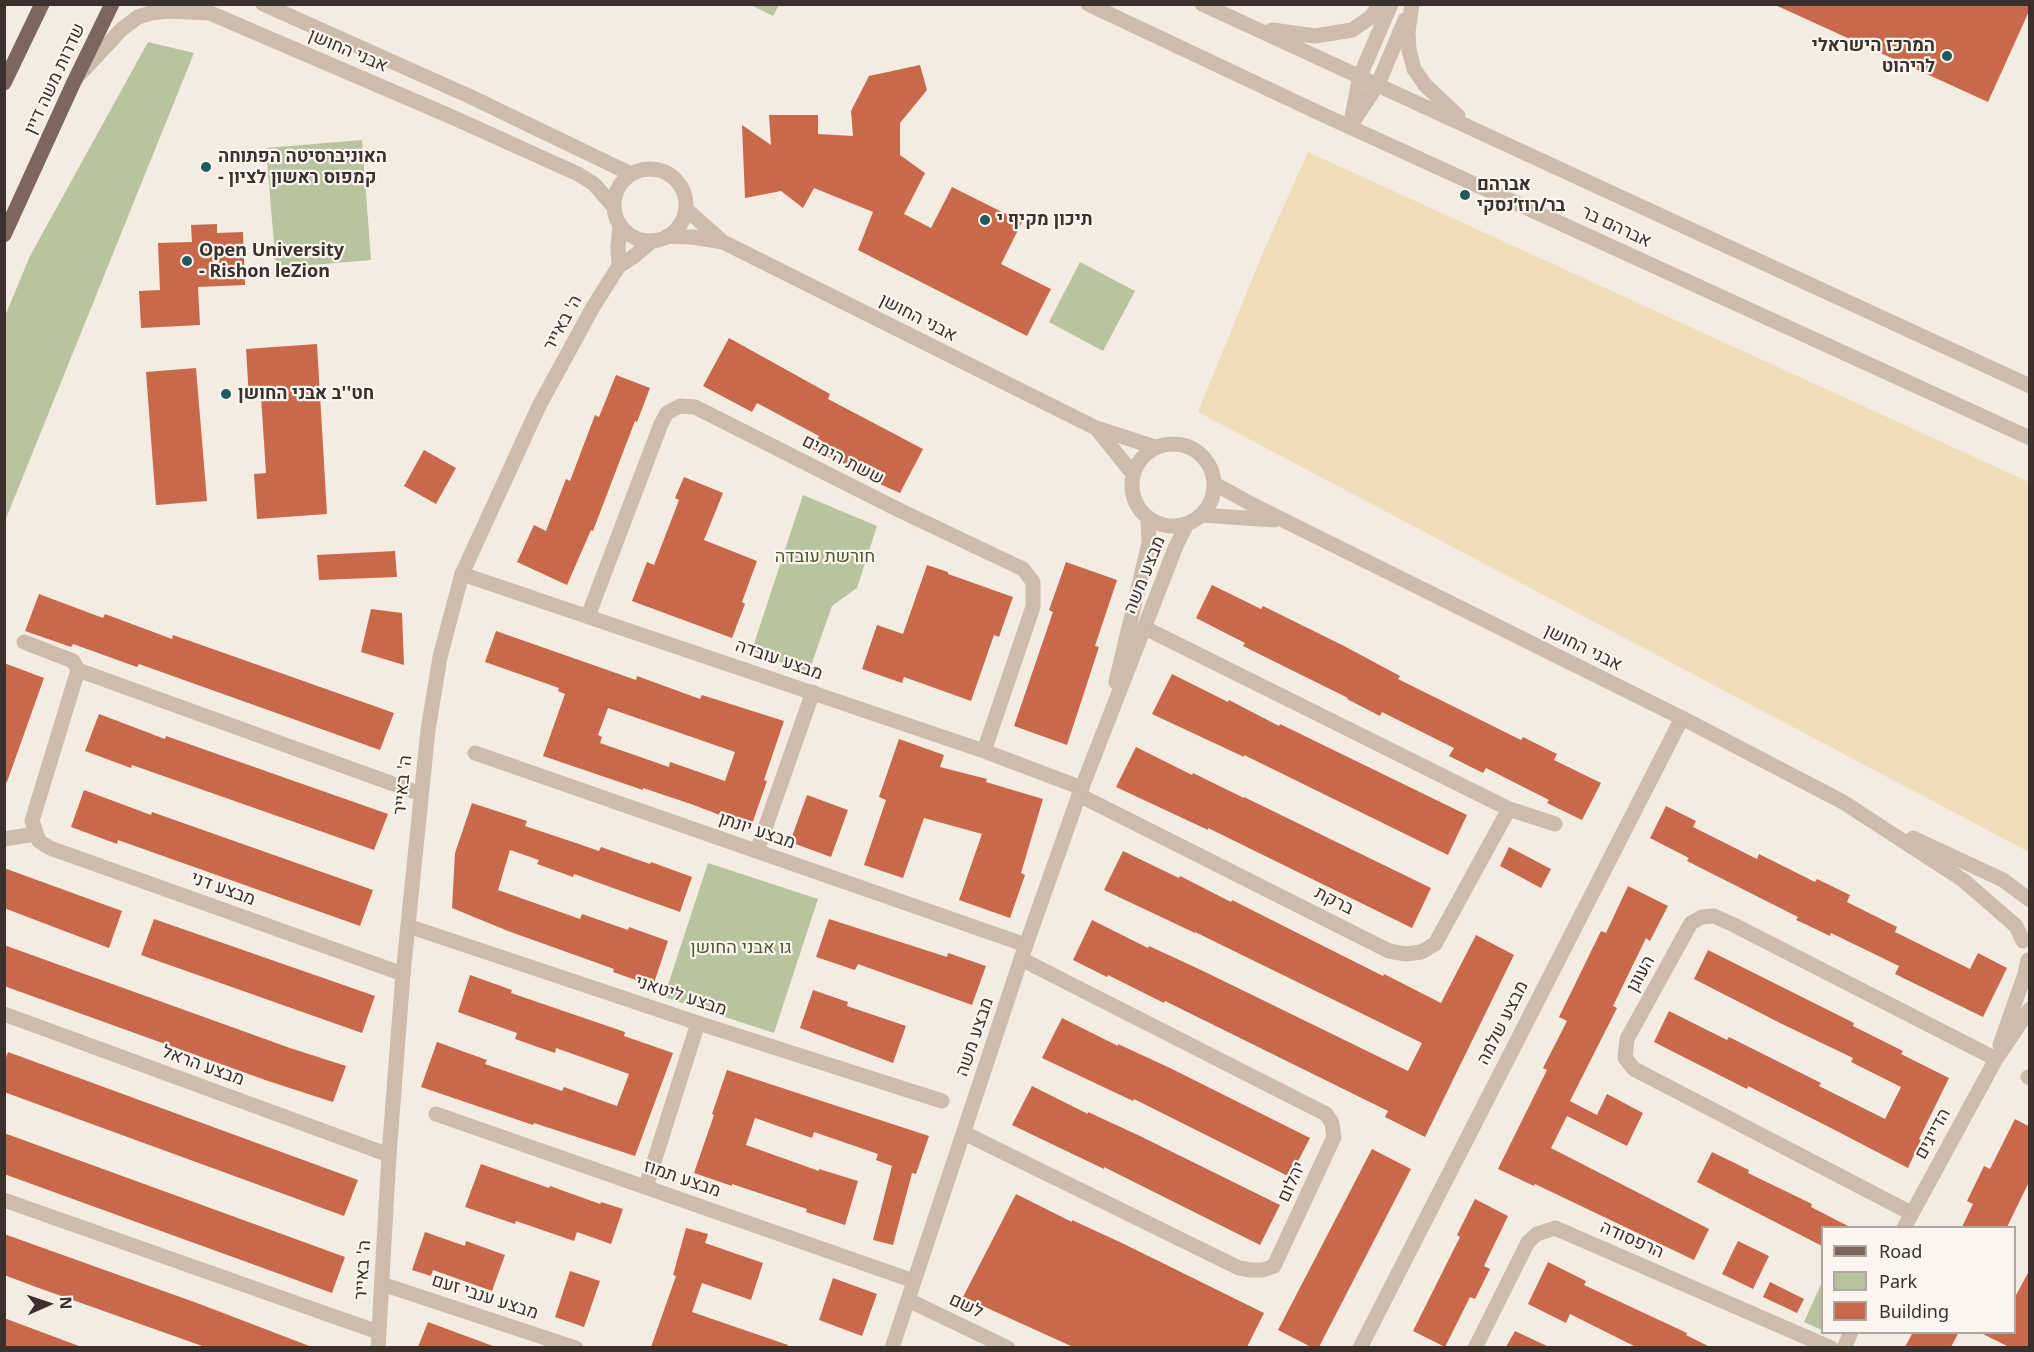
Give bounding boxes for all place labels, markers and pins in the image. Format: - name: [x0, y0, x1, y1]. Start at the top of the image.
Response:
- place label: המרכז הישראלי לריהוט: [1812, 35, 1935, 78]
- marker: המרכז הישראלי לריהוט: [1940, 49, 1954, 63]
- place label: האוניברסיטה הפתוחה - קמפוס ראשון לציון: [218, 146, 387, 188]
- marker: האוניברסיטה הפתוחה - קמפוס ראשון לציון: [199, 160, 213, 174]
- place label: אברהם בר/רוז׳נסקי: [1477, 174, 1565, 216]
- marker: אברהם בר/רוז׳נסקי: [1458, 188, 1472, 202]
- place label: תיכון מקיף י: [997, 209, 1092, 231]
- marker: תיכון מקיף י: [978, 213, 992, 227]
- place label: Open University - Rishon leZion: [199, 240, 344, 282]
- marker: Open University - Rishon leZion: [180, 254, 194, 268]
- place label: חט''ב אבני החושן: [238, 383, 374, 405]
- marker: חט''ב אבני החושן: [219, 387, 233, 401]

